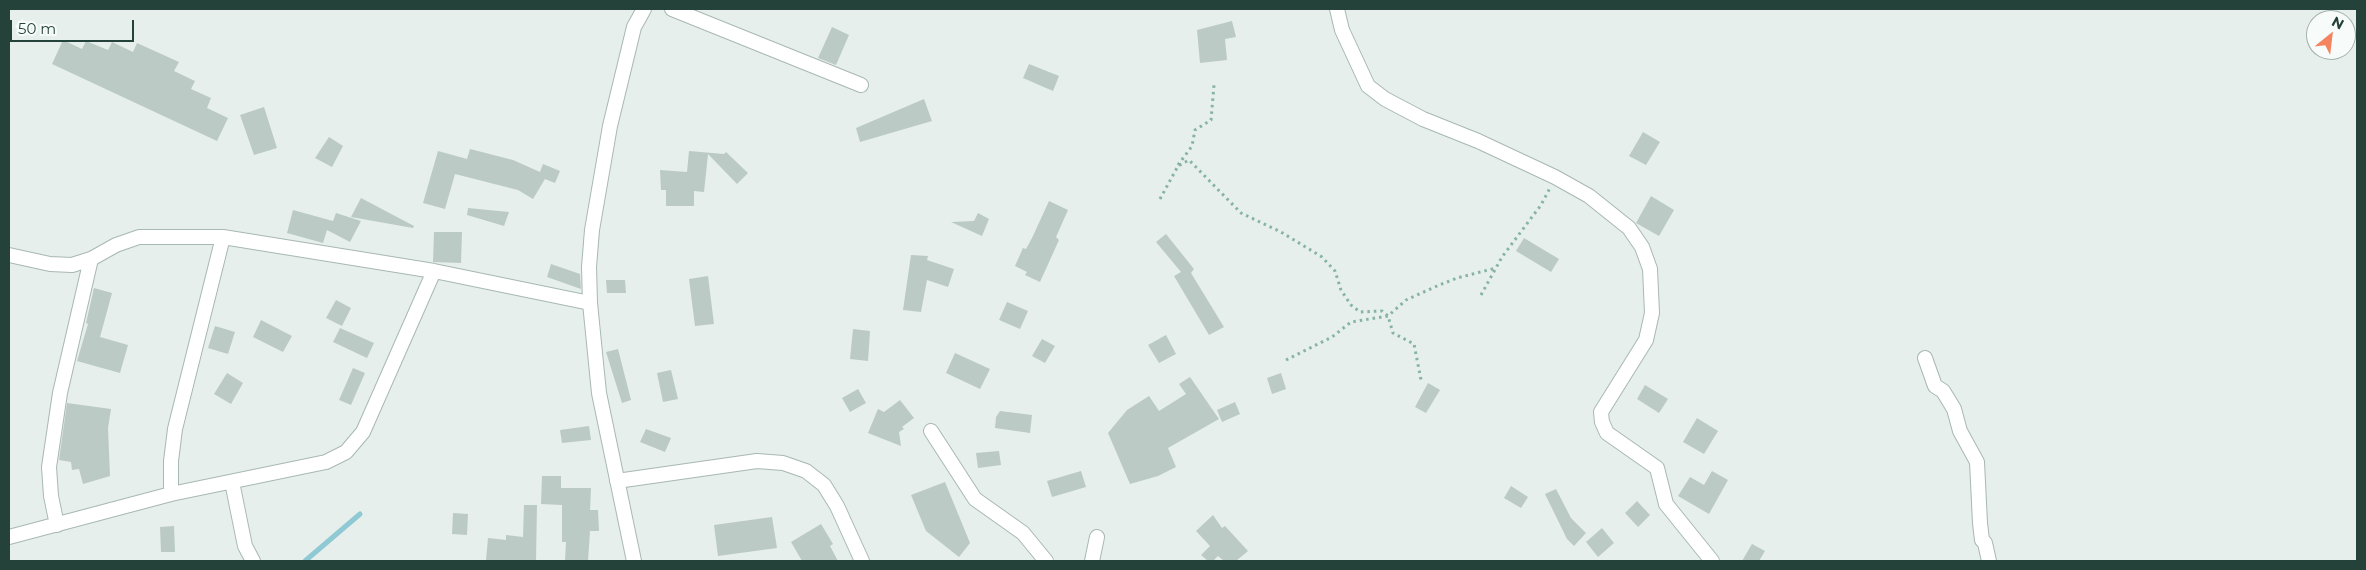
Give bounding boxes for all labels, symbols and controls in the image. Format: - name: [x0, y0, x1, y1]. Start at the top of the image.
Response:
- scale bar: [12, 10, 136, 42]
- north arrow: [2306, 10, 2356, 60]
- text: N: [2328, 12, 2347, 33]
- text: 50 m: [18, 19, 56, 38]

